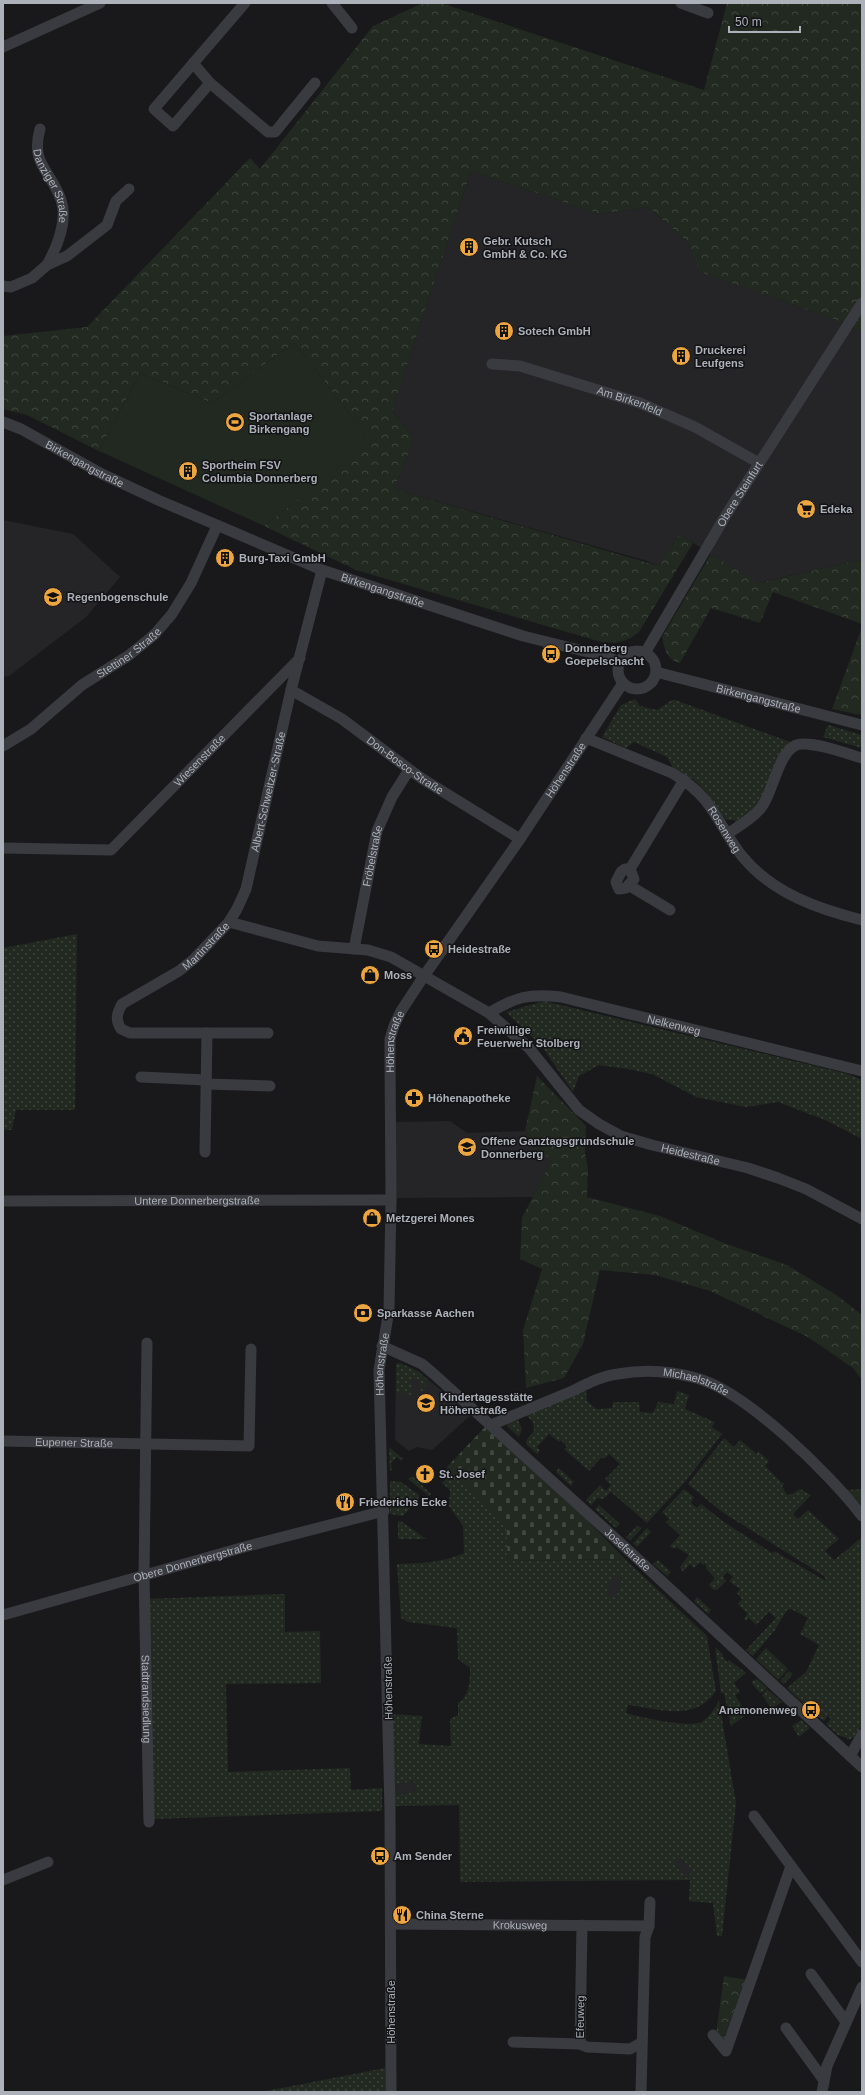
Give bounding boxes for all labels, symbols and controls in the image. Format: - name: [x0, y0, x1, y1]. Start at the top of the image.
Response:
- scale bar: [729, 8, 800, 34]
- text: 50 m: [735, 15, 762, 29]
- street label: Danziger Straße: [31, 148, 69, 224]
- place label: Gebr. Kutsch GmbH & Co. KG: [483, 235, 567, 260]
- building icon: Gebr. Kutsch GmbH & Co. KG: [458, 236, 480, 258]
- building icon: Sotech GmbH: [493, 320, 515, 342]
- place label: Sotech GmbH: [518, 325, 591, 337]
- place label: Druckerei Leufgens: [695, 344, 746, 369]
- building icon: Druckerei Leufgens: [670, 345, 692, 367]
- street label: Am Birkenfeld: [595, 384, 664, 418]
- place label: Sportanlage Birkengang: [249, 410, 313, 435]
- sports icon: Sportanlage Birkengang: [224, 411, 246, 433]
- street label: Birkengangstraße: [44, 438, 126, 489]
- place label: Sportheim FSV Columbia Donnerberg: [202, 459, 318, 484]
- street label: Obere Steinfurt: [715, 459, 765, 529]
- building icon: Sportheim FSV Columbia Donnerberg: [177, 460, 199, 482]
- supermarket icon: Edeka: [795, 498, 817, 520]
- place label: Edeka: [820, 503, 853, 515]
- building icon: Burg-Taxi GmbH: [214, 547, 236, 569]
- place label: Burg-Taxi GmbH: [239, 552, 326, 564]
- street label: Birkengangstraße: [340, 571, 426, 609]
- school or university icon: Regenbogenschule: [42, 586, 64, 608]
- place label: Regenbogenschule: [67, 591, 168, 603]
- street label: Stettiner Straße: [94, 625, 164, 680]
- place label: Donnerberg Goepelschacht: [565, 642, 644, 667]
- bus stop icon: Donnerberg Goepelschacht: [540, 643, 562, 665]
- street label: Birkengangstraße: [715, 682, 802, 715]
- street label: Albert-Schweitzer-Straße: [249, 730, 287, 853]
- street label: Wiesenstraße: [171, 732, 227, 789]
- street label: Don-Bosco-Straße: [365, 734, 446, 796]
- street label: Höhenstraße: [543, 740, 588, 800]
- street label: Rosenweg: [706, 804, 743, 855]
- street label: Fröbelstraße: [360, 823, 385, 888]
- street label: Martinstraße: [180, 920, 232, 972]
- bus stop icon: Heidestraße: [423, 938, 445, 960]
- place label: Heidestraße: [448, 943, 511, 955]
- shop icon: Moss: [359, 964, 381, 986]
- place label: Moss: [384, 969, 412, 981]
- street label: Höhenstraße: [384, 1009, 406, 1073]
- street label: Nelkenweg: [646, 1012, 702, 1037]
- place label: Freiwillige Feuerwehr Stolberg: [477, 1024, 580, 1049]
- public building icon: Freiwillige Feuerwehr Stolberg: [452, 1025, 474, 1047]
- pharmacy icon: Höhenapotheke: [403, 1087, 425, 1109]
- place label: Höhenapotheke: [428, 1092, 511, 1104]
- place label: Offene Ganztagsgrundschule Donnerberg: [481, 1135, 634, 1160]
- school or university icon: Offene Ganztagsgrundschule Donnerberg: [456, 1136, 478, 1158]
- street label: Heidestraße: [660, 1141, 721, 1167]
- street label: Untere Donnerbergstraße: [134, 1194, 260, 1207]
- shop icon: Metzgerei Mones: [361, 1207, 383, 1229]
- place label: Metzgerei Mones: [386, 1212, 475, 1224]
- bank icon: Sparkasse Aachen: [352, 1302, 374, 1324]
- place label: Sparkasse Aachen: [377, 1307, 475, 1319]
- street label: Höhenstraße: [373, 1332, 391, 1396]
- street label: Michaelstraße: [662, 1366, 731, 1398]
- place label: Kindertagesstätte Höhenstraße: [440, 1391, 533, 1416]
- school or university icon: Kindertagesstätte Höhenstraße: [415, 1392, 437, 1414]
- street label: Eupener Straße: [35, 1436, 113, 1449]
- church icon: St. Josef: [414, 1463, 436, 1485]
- place label: St. Josef: [439, 1468, 485, 1480]
- restaurant icon: Friederichs Ecke: [334, 1491, 356, 1513]
- place label: Friederichs Ecke: [359, 1496, 447, 1508]
- street label: Josefstraße: [602, 1526, 653, 1574]
- street label: Obere Donnerbergstraße: [132, 1539, 253, 1584]
- street label: Stadtrandsiedlung: [140, 1654, 153, 1743]
- street label: Höhenstraße: [381, 1656, 395, 1720]
- bus stop icon: Anemonenweg: [800, 1699, 822, 1721]
- place label: Anemonenweg: [719, 1704, 797, 1716]
- bus stop icon: Am Sender: [369, 1845, 391, 1867]
- place label: Am Sender: [394, 1850, 453, 1862]
- restaurant icon: China Sterne: [391, 1904, 413, 1926]
- place label: China Sterne: [416, 1909, 484, 1921]
- street label: Krokusweg: [493, 1919, 547, 1931]
- street label: Höhenstraße: [385, 1980, 397, 2044]
- street label: Efeuweg: [574, 1995, 586, 2039]

